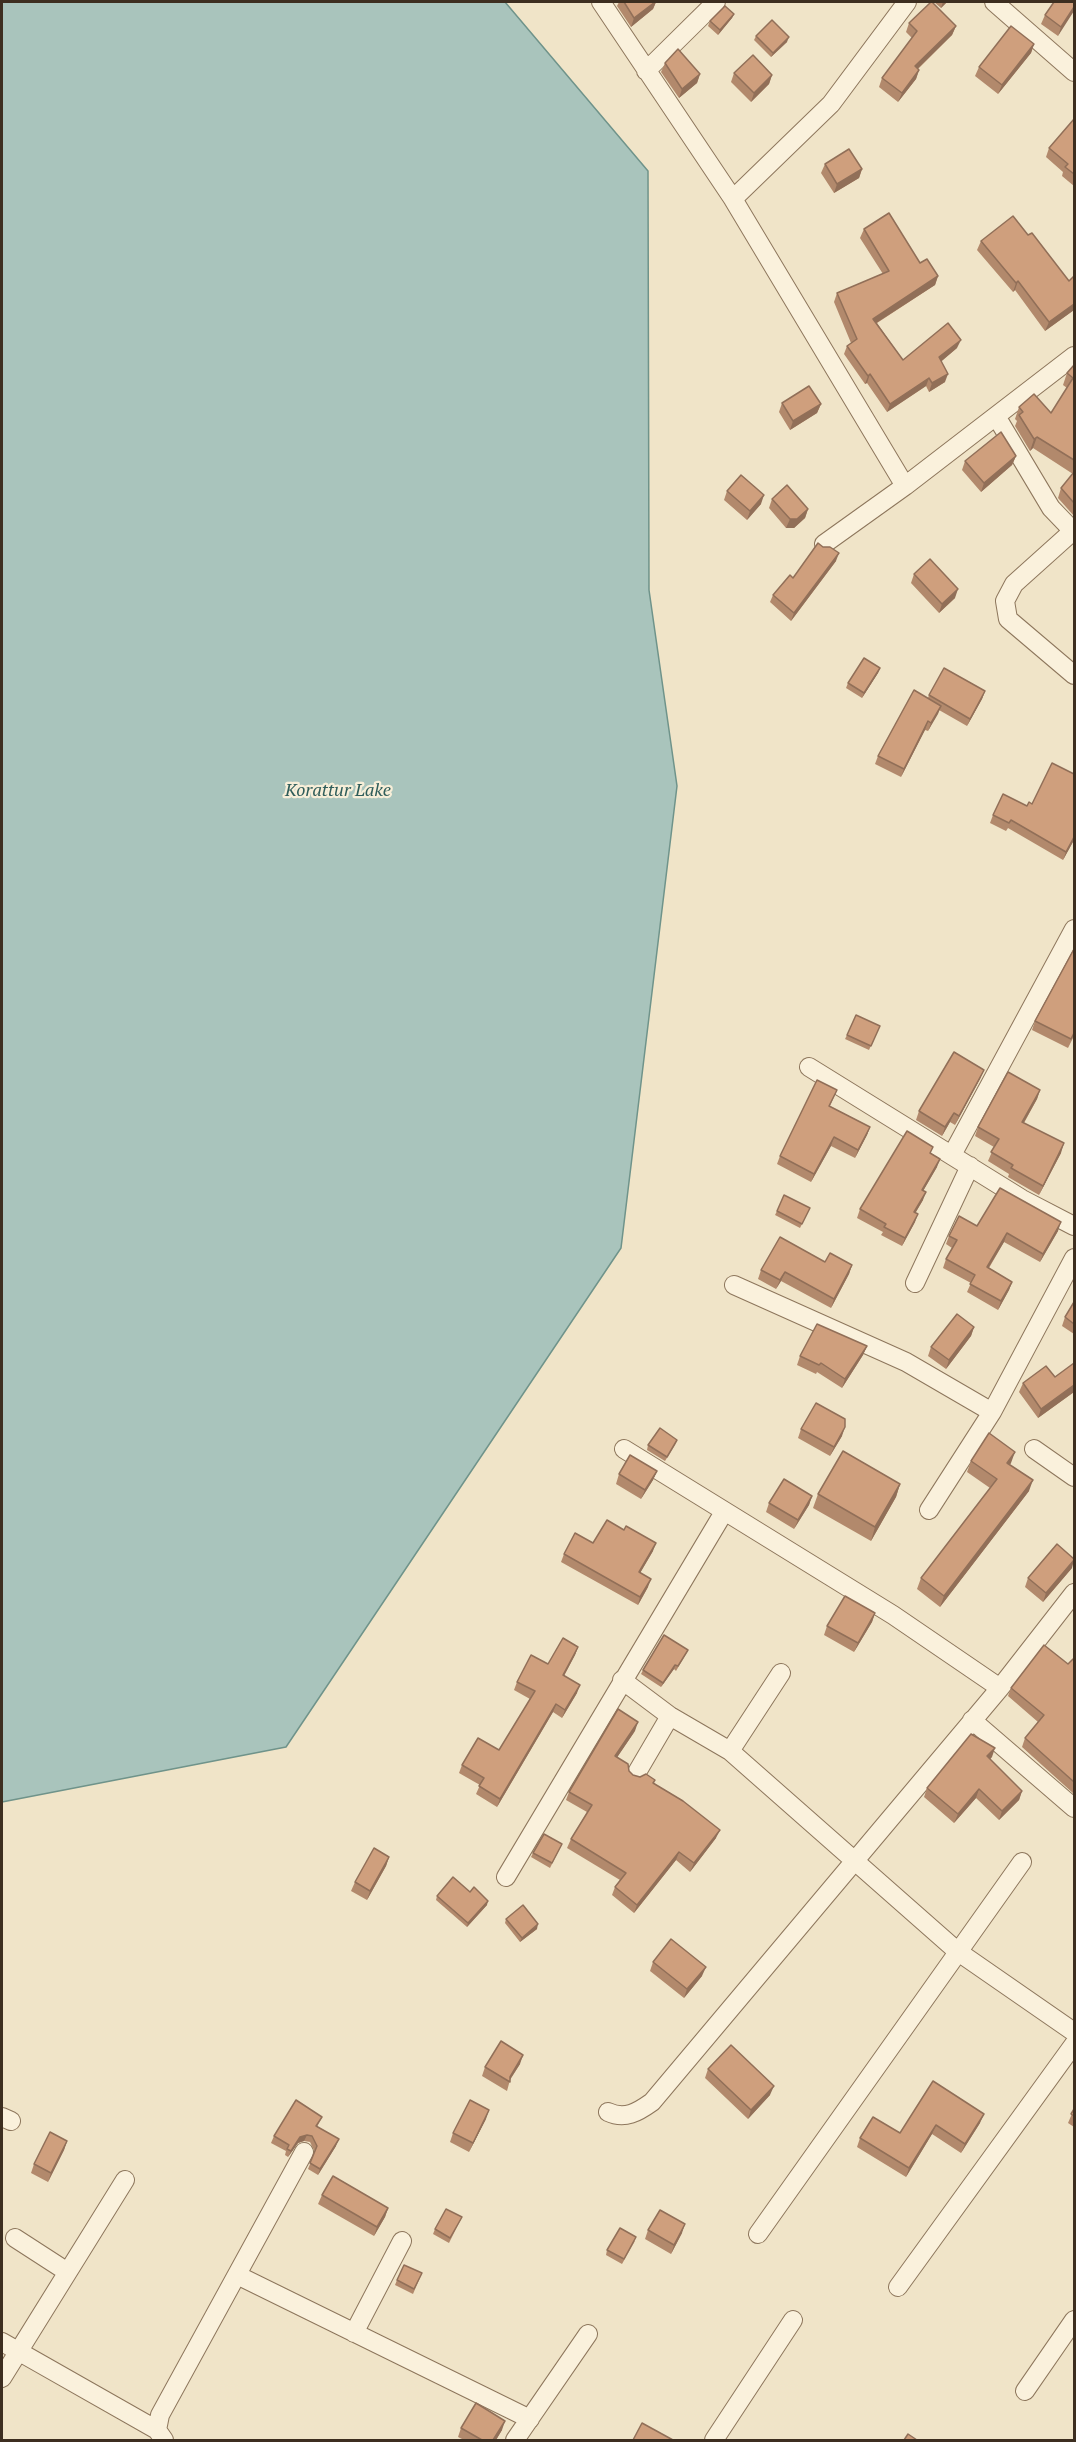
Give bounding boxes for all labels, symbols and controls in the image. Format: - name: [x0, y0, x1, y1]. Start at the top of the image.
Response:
- water label: Korattur Lake: [285, 780, 391, 802]

